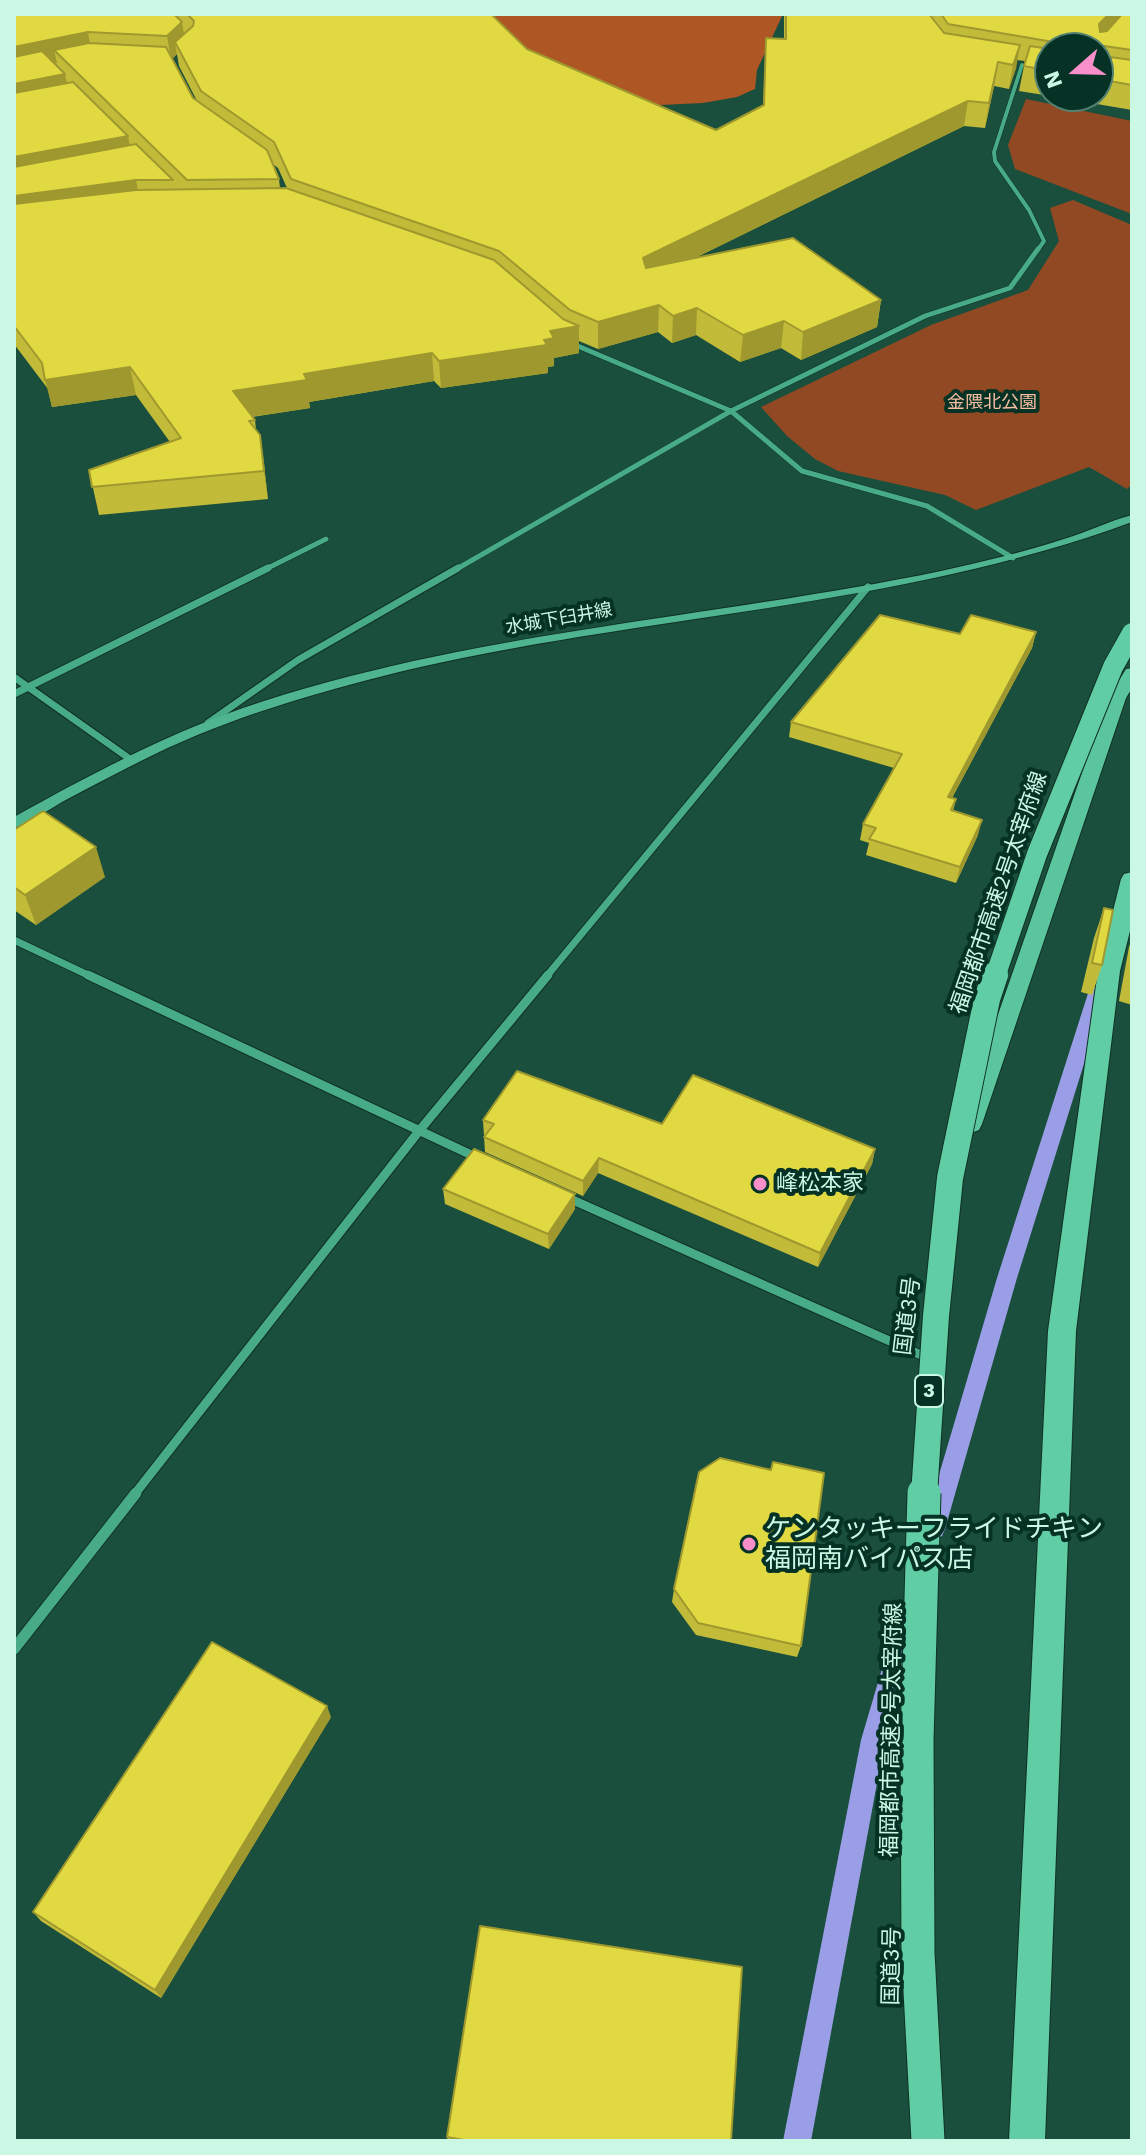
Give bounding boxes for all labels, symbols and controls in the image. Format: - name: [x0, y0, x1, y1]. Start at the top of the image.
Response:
- north arrow: [1034, 32, 1114, 112]
- text: N: [1038, 68, 1067, 92]
- park label: 金隈北公園: [947, 392, 1037, 414]
- street label: 水城下臼井線: [504, 599, 614, 639]
- street label: 福岡都市高速2号太宰府線: [945, 768, 1053, 1018]
- place label: 峰松本家: [776, 1171, 864, 1197]
- marker: 峰松本家: [751, 1175, 769, 1193]
- street label: 国道3号: [890, 1275, 926, 1357]
- road number: 3: [915, 1375, 943, 1407]
- place label: ケンタッキーフライドチキン 福岡南バイパス店: [765, 1513, 1103, 1574]
- marker: ケンタッキーフライドチキン 福岡南バイパス店: [740, 1535, 758, 1553]
- street label: 福岡都市高速2号太宰府線: [877, 1602, 907, 1858]
- street label: 国道3号: [878, 1926, 906, 2006]

